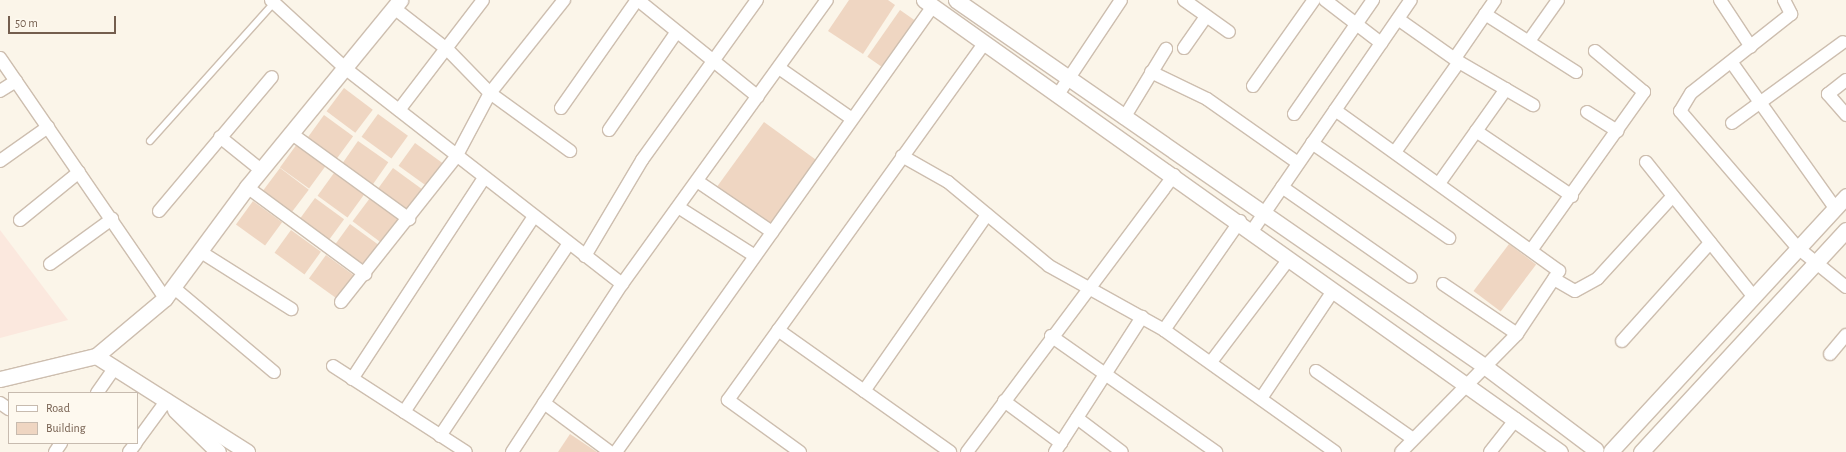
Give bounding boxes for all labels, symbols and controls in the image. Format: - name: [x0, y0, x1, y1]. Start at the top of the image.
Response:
- scale bar: [10, 8, 118, 34]
- text: 50 m: [15, 17, 38, 29]
- legend: [8, 392, 138, 444]
- text: Road: [46, 402, 70, 414]
- text: Building: [46, 422, 86, 434]

